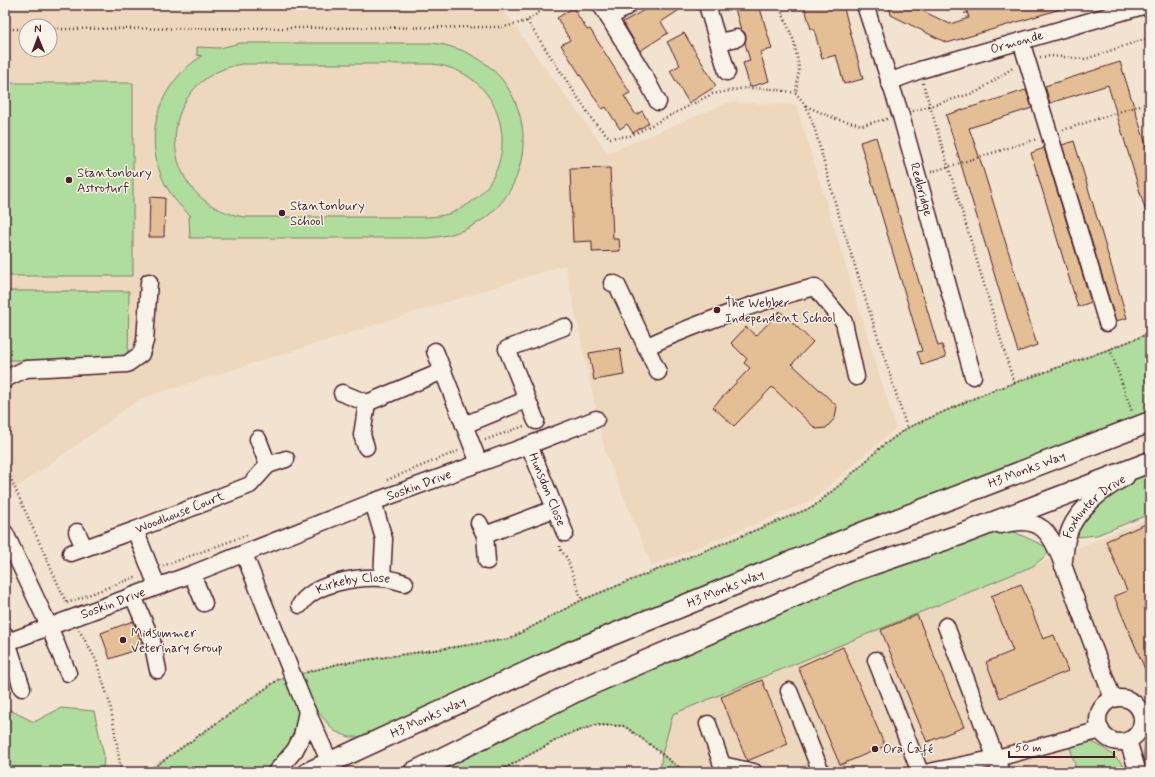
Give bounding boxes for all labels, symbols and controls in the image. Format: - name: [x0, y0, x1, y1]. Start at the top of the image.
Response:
- north arrow: [18, 18, 58, 58]
- text: N: [34, 22, 42, 36]
- street label: Ormonde: [988, 26, 1045, 58]
- street label: Redbridge: [906, 161, 937, 218]
- place label: Stantonbury Astroturf: [77, 165, 152, 197]
- marker: Stantonbury Astroturf: [64, 175, 74, 185]
- place label: Stantonbury School: [290, 198, 365, 230]
- marker: Stantonbury School: [277, 208, 287, 218]
- place label: The Webber Independent School: [725, 295, 836, 327]
- marker: The Webber Independent School: [712, 305, 722, 315]
- street label: H3 Monks Way: [986, 447, 1068, 492]
- street label: Hunsdon Close: [525, 450, 570, 529]
- street label: Soskin Drive: [384, 466, 454, 505]
- street label: Foxhunter Drive: [1059, 470, 1129, 540]
- street label: Woodhouse Court: [133, 487, 227, 538]
- street label: H3 Monks Way: [684, 565, 766, 612]
- street label: Kirkeby Close: [313, 569, 392, 598]
- street label: Soskin Drive: [78, 583, 148, 623]
- place label: Midsummer Veterinary Group: [131, 625, 223, 657]
- marker: Midsummer Veterinary Group: [118, 635, 128, 645]
- street label: H3 Monks Way: [387, 693, 469, 742]
- scale bar: [1009, 733, 1114, 759]
- text: 50 m: [1015, 740, 1042, 756]
- place label: Ora Café: [883, 741, 933, 758]
- marker: Ora Café: [870, 744, 880, 754]

